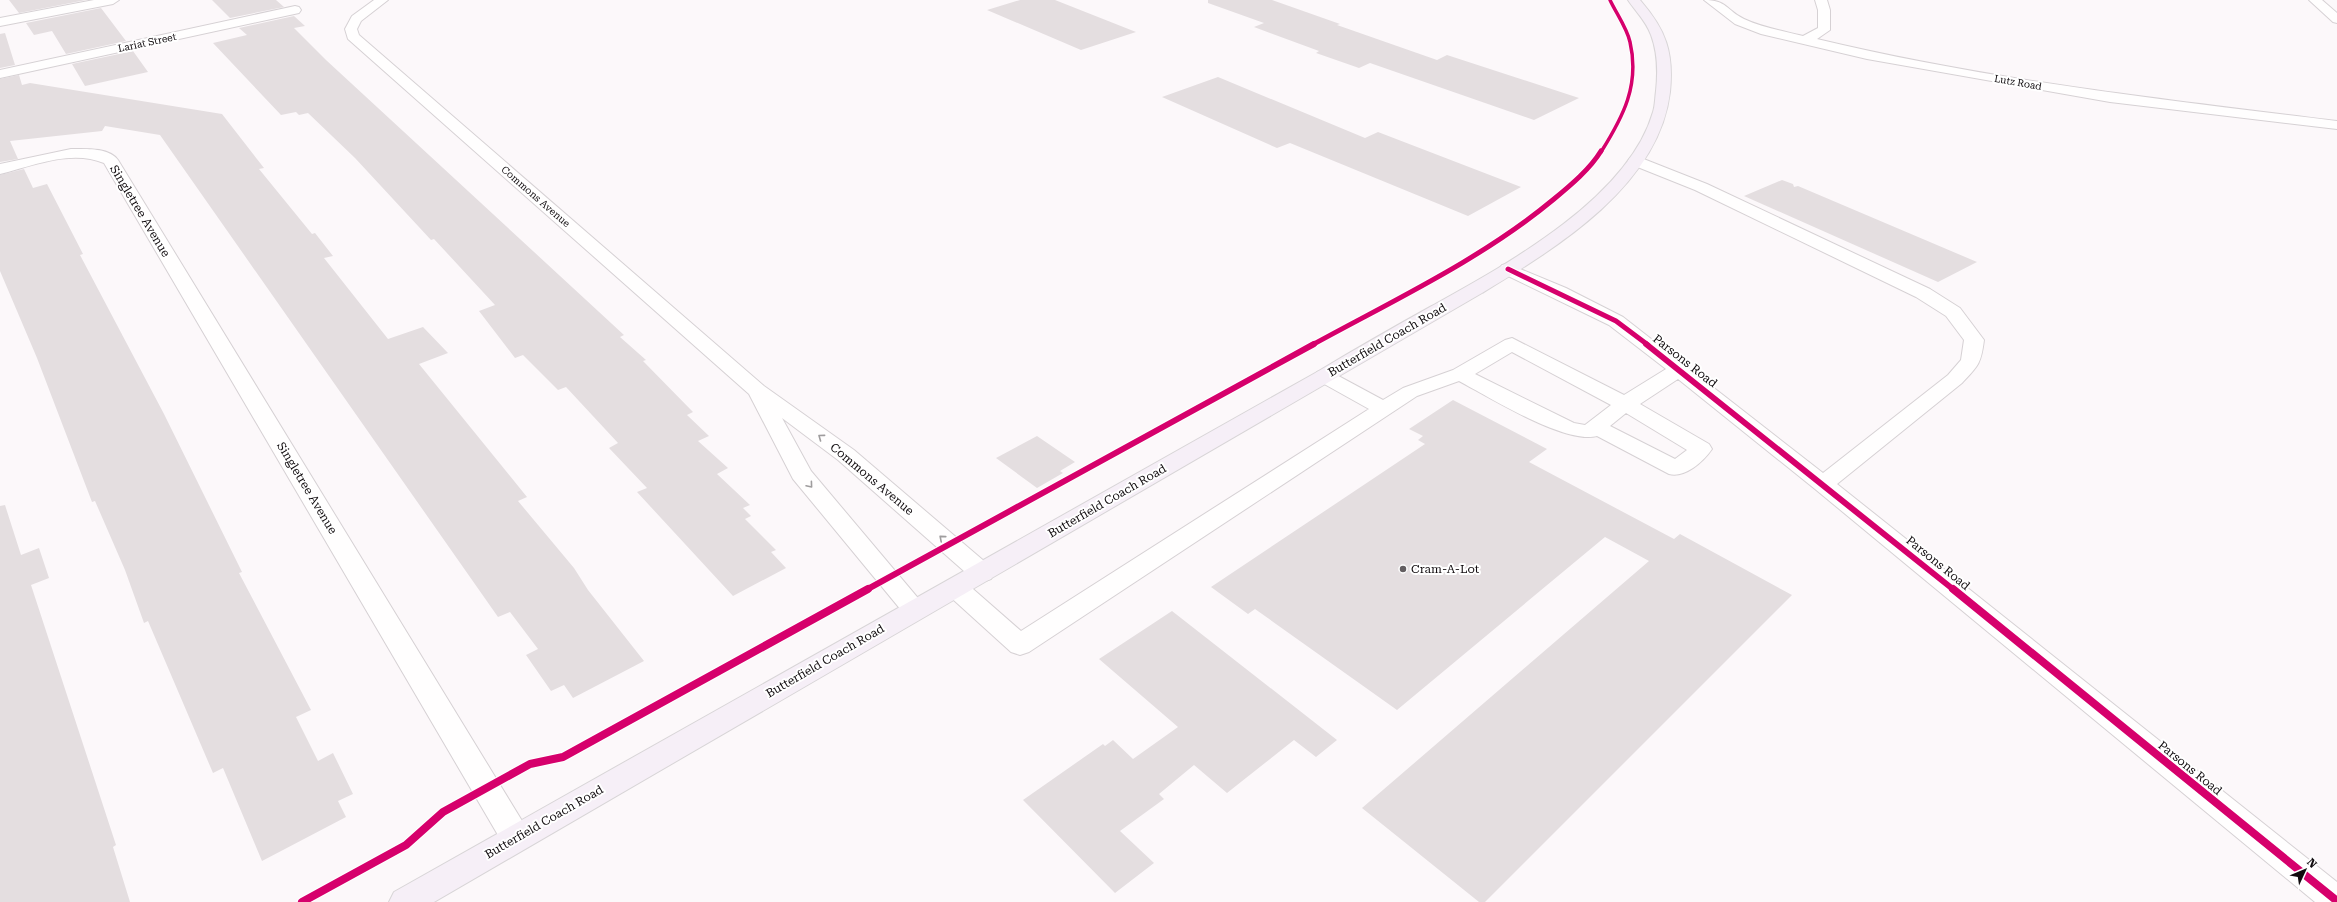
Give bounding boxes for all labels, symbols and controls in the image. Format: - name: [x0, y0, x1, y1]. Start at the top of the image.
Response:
- street label: Lariat Street: [117, 31, 177, 54]
- street label: Lutz Road: [1993, 73, 2043, 92]
- street label: Singletree Avenue: [107, 163, 173, 260]
- street label: Commons Avenue: [499, 164, 573, 230]
- street label: Butterfield Coach Road: [1325, 300, 1449, 380]
- street label: Parsons Road: [1650, 332, 1720, 391]
- one-way arrow: [818, 434, 825, 442]
- street label: Singletree Avenue: [274, 440, 340, 537]
- street label: Commons Avenue: [827, 440, 917, 518]
- street label: Butterfield Coach Road: [1045, 461, 1169, 541]
- one-way arrow: [806, 480, 813, 488]
- street label: Parsons Road: [1903, 533, 1973, 593]
- one-way arrow: [939, 536, 947, 543]
- place label: Cram-A-Lot: [1411, 562, 1480, 576]
- marker: Cram-A-Lot: [1398, 564, 1408, 574]
- street label: Butterfield Coach Road: [763, 621, 887, 701]
- street label: Parsons Road: [2155, 738, 2225, 798]
- street label: Butterfield Coach Road: [482, 782, 606, 862]
- north arrow: [2285, 850, 2325, 890]
- text: N: [2304, 856, 2320, 871]

